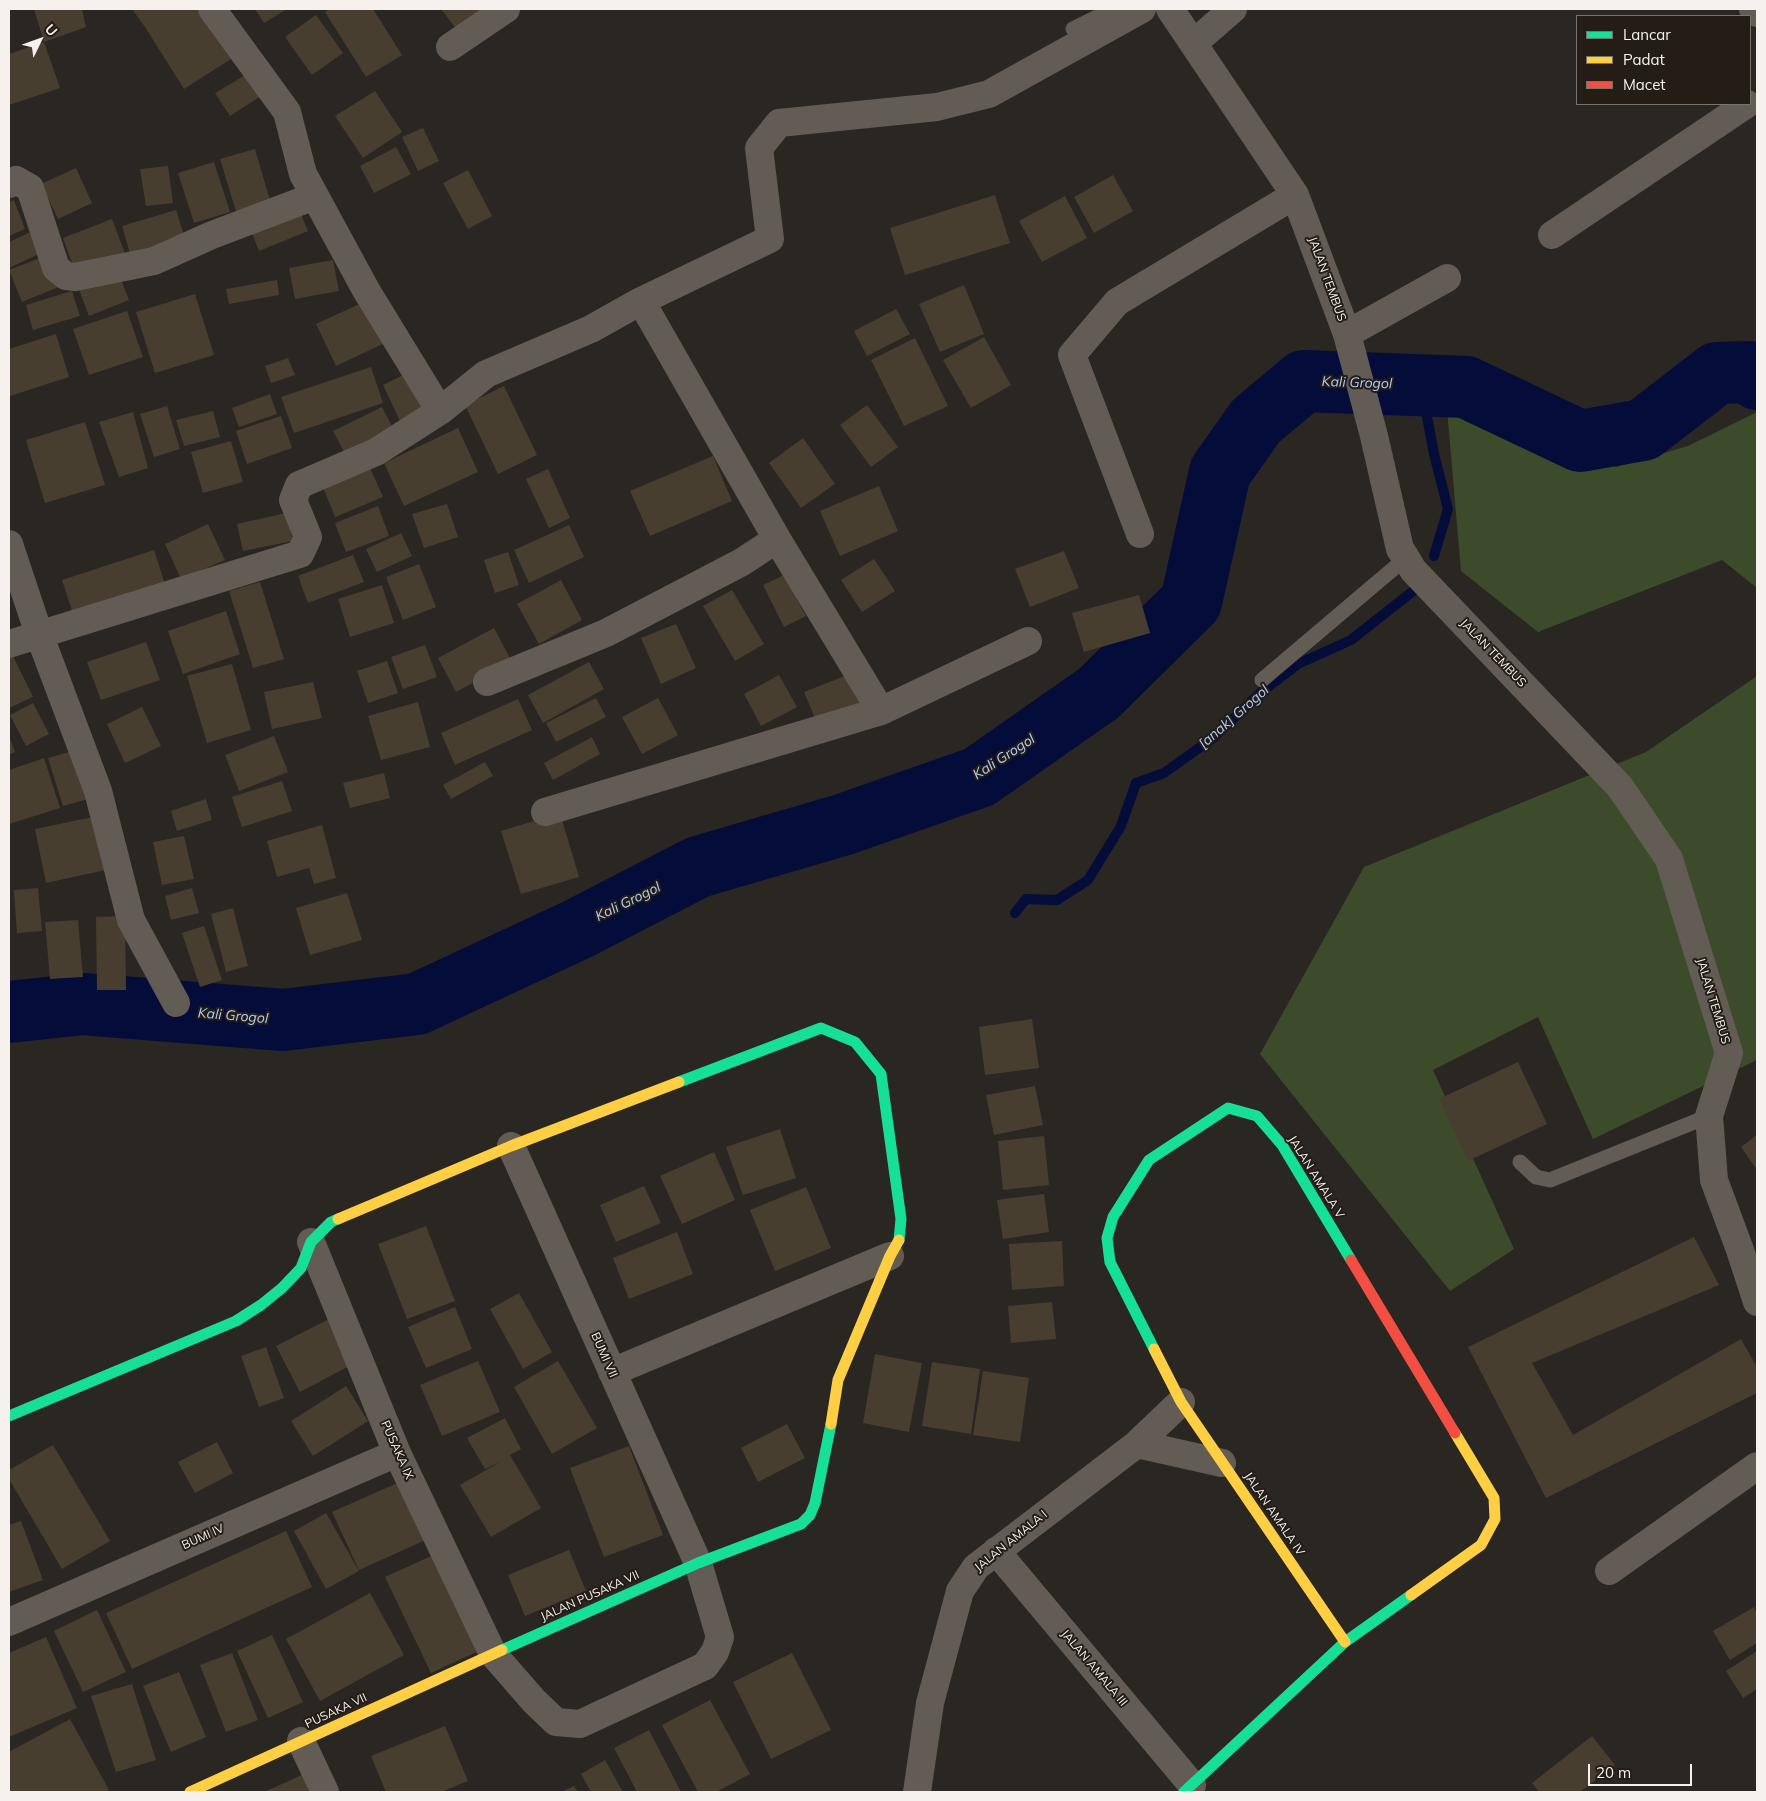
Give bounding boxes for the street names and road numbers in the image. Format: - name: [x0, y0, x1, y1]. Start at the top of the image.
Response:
- street label: JALAN TEMBUS: [1305, 235, 1349, 323]
- street label: JALAN TEMBUS: [1457, 616, 1529, 690]
- street label: JALAN TEMBUS: [1693, 956, 1733, 1046]
- street label: JALAN AMALA V: [1285, 1133, 1347, 1221]
- street label: BUMI VII: [588, 1330, 620, 1380]
- street label: PUSAKA IX: [378, 1418, 416, 1482]
- street label: JALAN AMALA IV: [1241, 1469, 1307, 1559]
- street label: JALAN AMALA I: [972, 1507, 1050, 1575]
- street label: BUMI IV: [180, 1521, 226, 1553]
- street label: JALAN PUSAKA VII: [538, 1568, 642, 1624]
- street label: JALAN AMALA III: [1058, 1627, 1130, 1709]
- street label: PUSAKA VII: [303, 1690, 369, 1732]

